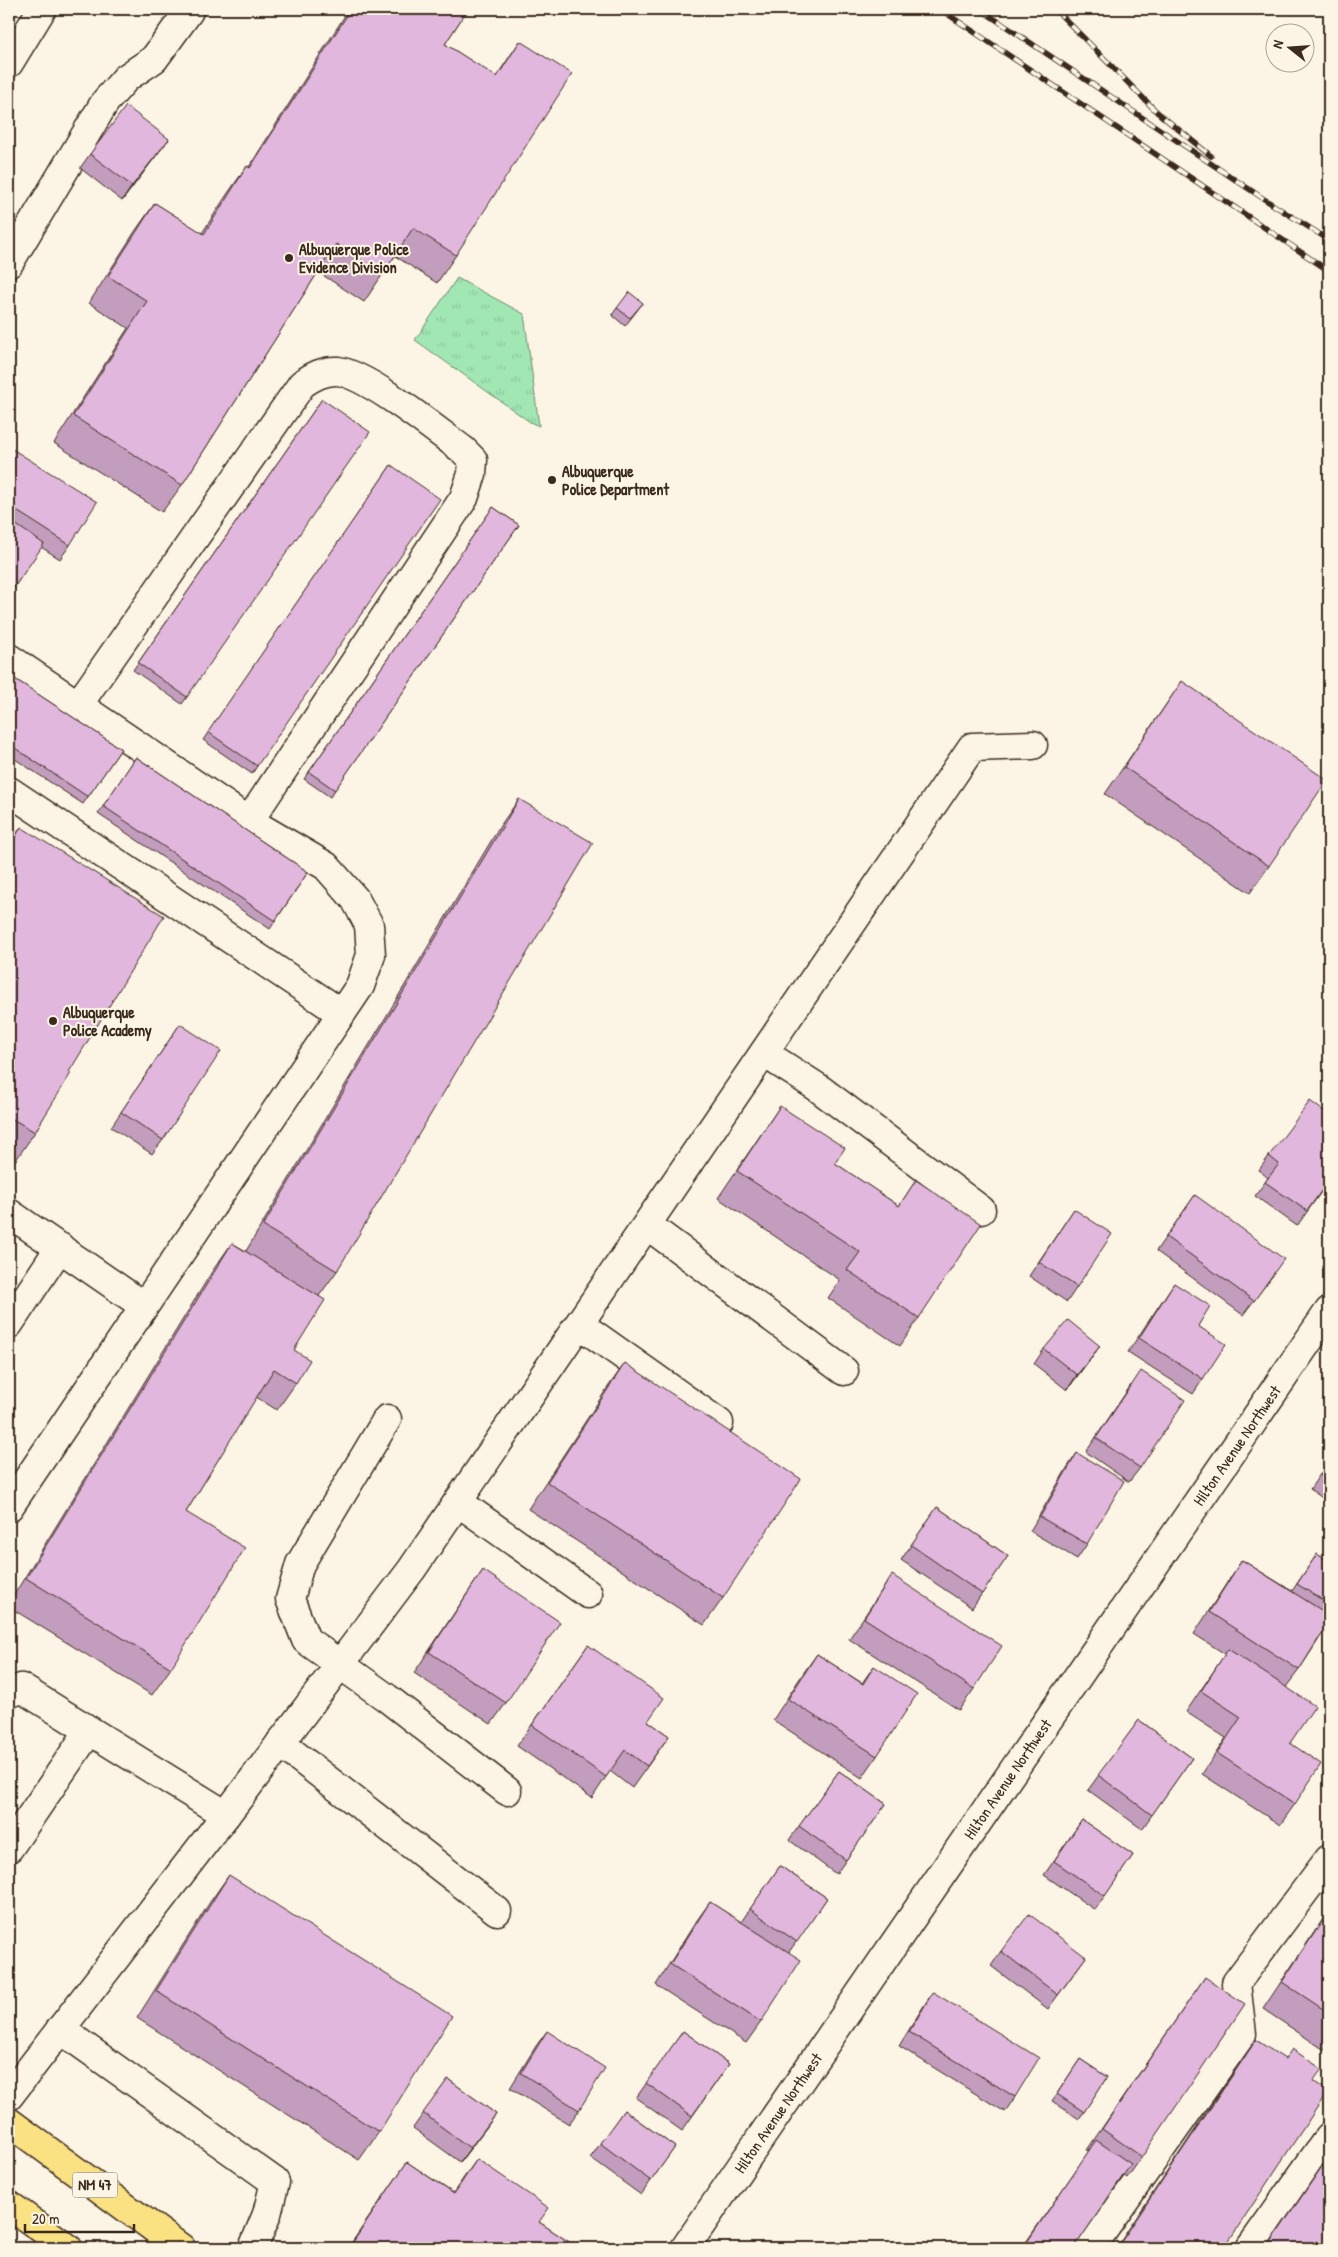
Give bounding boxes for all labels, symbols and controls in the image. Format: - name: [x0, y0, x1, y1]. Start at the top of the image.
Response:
- north arrow: [1266, 22, 1316, 72]
- text: N: [1267, 37, 1287, 50]
- place label: Albuquerque Police Evidence Division: [299, 238, 409, 278]
- marker: Albuquerque Police Evidence Division: [283, 252, 295, 264]
- place label: Albuquerque Police Department: [562, 460, 669, 501]
- marker: Albuquerque Police Department: [546, 474, 558, 486]
- place label: Albuquerque Police Academy: [63, 1001, 152, 1042]
- marker: Albuquerque Police Academy: [47, 1015, 59, 1027]
- street label: Hilton Avenue Northwest: [1188, 1380, 1286, 1510]
- street label: Hilton Avenue Northwest: [958, 1714, 1057, 1844]
- street label: Hilton Avenue Northwest: [729, 2048, 827, 2177]
- road number: NM 47: [72, 2172, 118, 2198]
- scale bar: [25, 2202, 134, 2234]
- text: 20 m: [32, 2208, 59, 2229]

